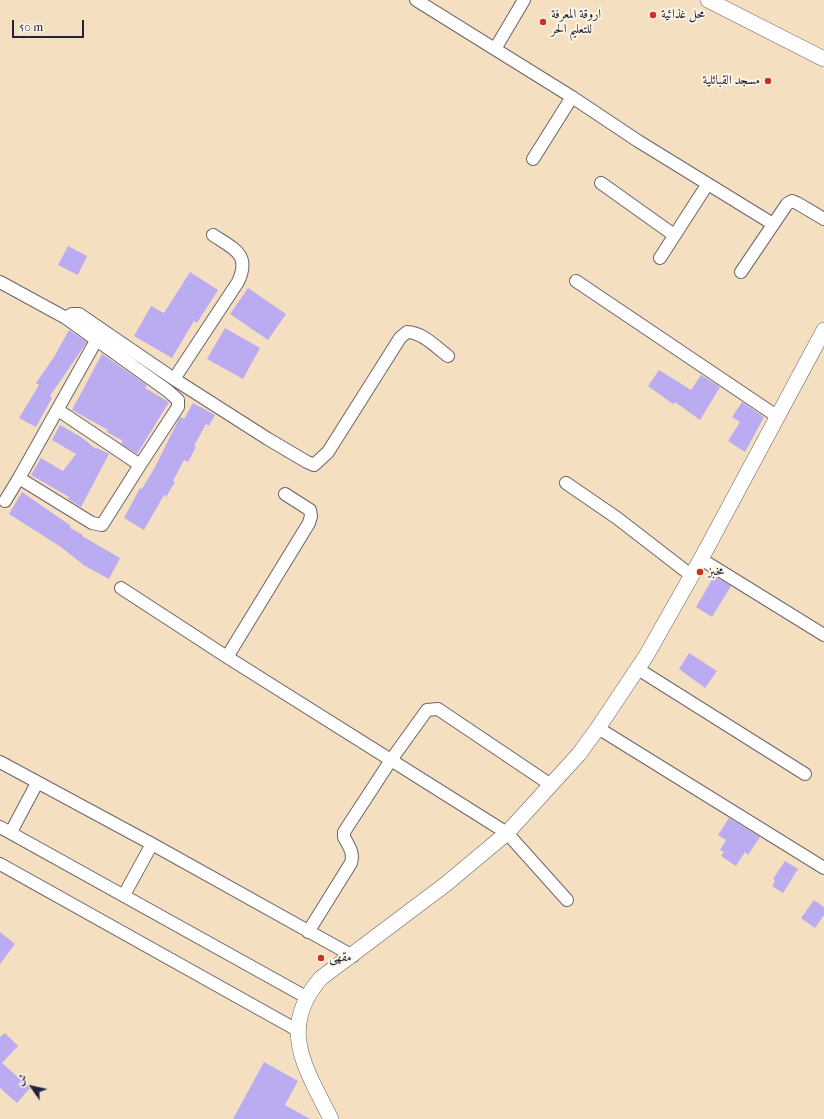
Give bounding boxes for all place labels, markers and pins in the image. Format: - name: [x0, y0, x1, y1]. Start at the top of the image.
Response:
- place label: اروقة المعرفة للتعليم الحر: [551, 7, 601, 38]
- place label: محل غذائية: [661, 7, 705, 23]
- marker: محل غذائية: [648, 10, 658, 20]
- marker: اروقة المعرفة للتعليم الحر: [538, 17, 548, 27]
- place label: مسجد القبائلية: [702, 73, 760, 89]
- marker: مسجد القبائلية: [763, 76, 773, 86]
- place label: مخبز: [708, 564, 724, 580]
- marker: مخبز: [695, 567, 705, 577]
- place label: مقهى: [329, 950, 352, 966]
- marker: مقهى: [316, 953, 326, 963]

